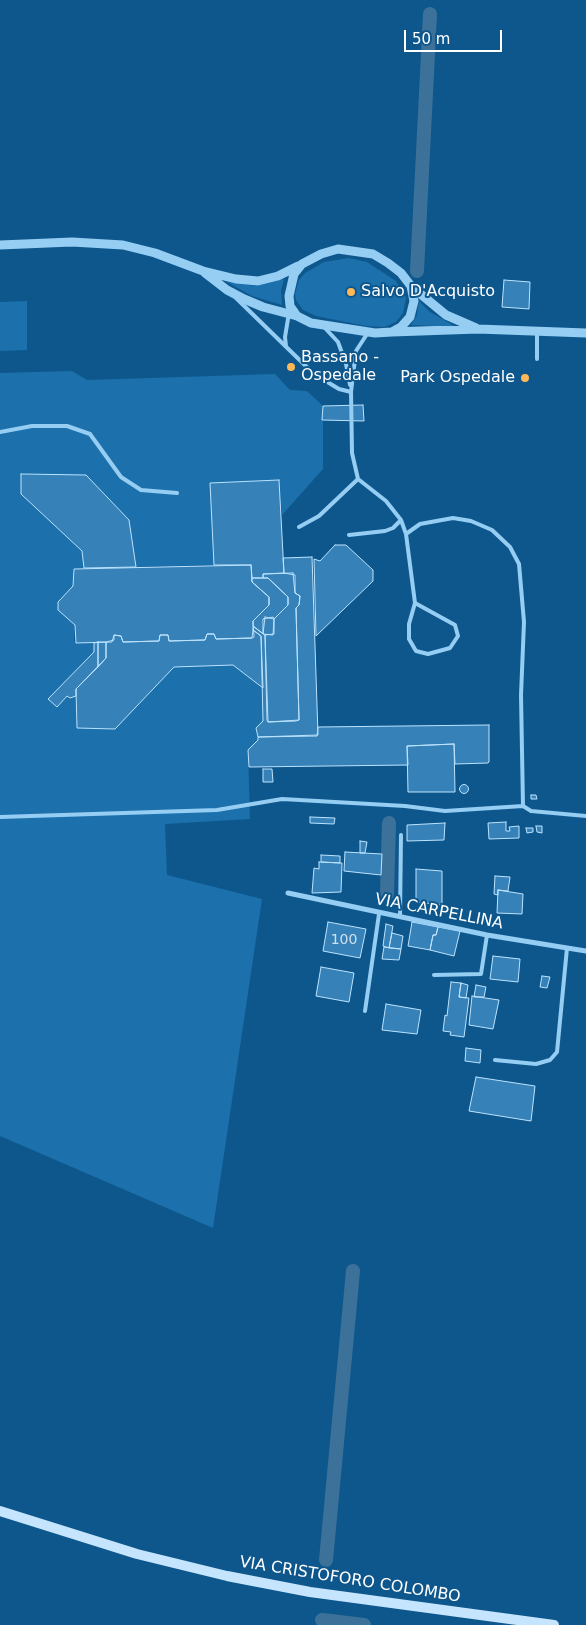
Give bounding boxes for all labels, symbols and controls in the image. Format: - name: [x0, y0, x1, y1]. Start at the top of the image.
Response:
- scale bar: [406, 20, 504, 52]
- text: 50 m: [412, 30, 450, 48]
- place label: Salvo D'Acquisto: [361, 282, 495, 302]
- marker: Salvo D'Acquisto: [345, 286, 357, 298]
- place label: Bassano - Ospedale: [301, 348, 379, 386]
- marker: Bassano - Ospedale: [285, 361, 297, 373]
- place label: Park Ospedale: [400, 368, 515, 388]
- marker: Park Ospedale: [519, 372, 531, 384]
- street label: VIA CARPELLINA: [373, 890, 505, 934]
- house number: 100: [331, 932, 357, 948]
- street label: VIA CRISTOFORO COLOMBO: [238, 1553, 462, 1607]

